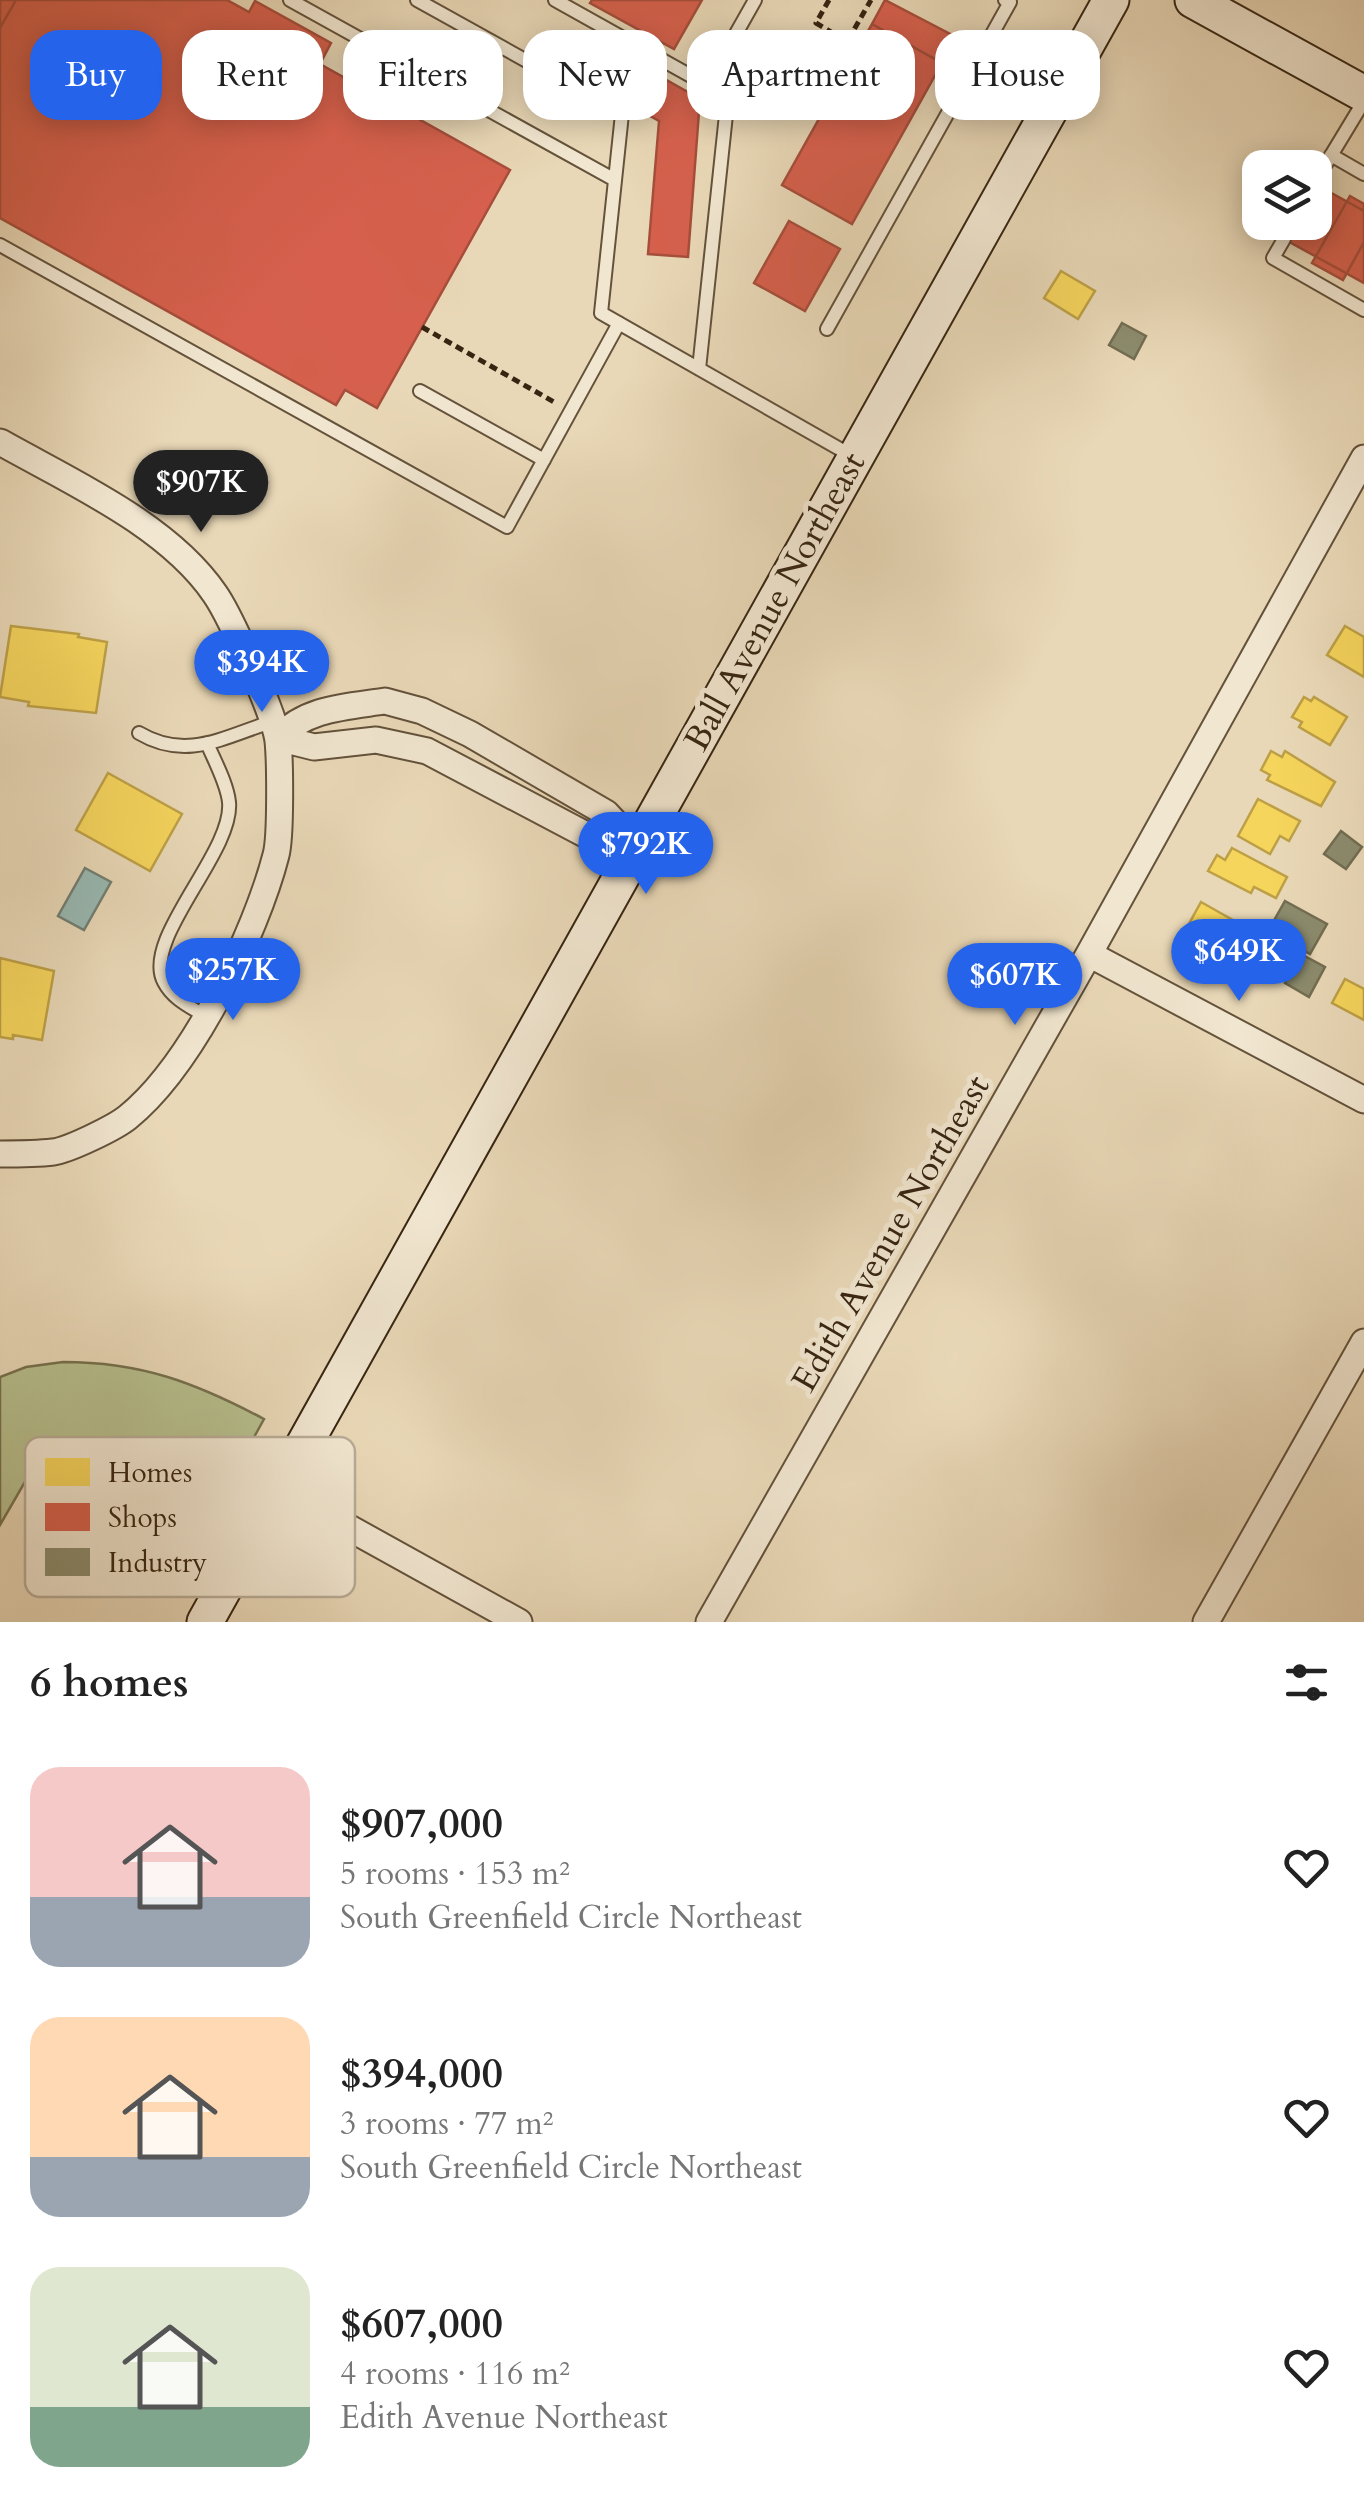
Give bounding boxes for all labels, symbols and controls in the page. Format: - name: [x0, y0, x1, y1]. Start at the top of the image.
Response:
- chip: Buy: [30, 30, 162, 120]
- chip: Rent: [182, 30, 323, 120]
- chip: Filters: [343, 30, 503, 120]
- chip: New: [523, 30, 667, 120]
- chip: Apartment: [687, 30, 915, 120]
- chip: House: [935, 30, 1100, 120]
- map controls: [1242, 150, 1332, 240]
- button: layers: [1242, 150, 1332, 240]
- street label: Ball Avenue Northeast: [673, 444, 877, 759]
- pin: $907K: [131, 450, 271, 535]
- text: $907K: [155, 460, 247, 504]
- pin: $394K: [192, 630, 332, 715]
- text: $394K: [216, 640, 308, 684]
- pin: $792K: [576, 812, 716, 897]
- text: $792K: [600, 822, 692, 866]
- pin: $649K: [1169, 919, 1309, 1004]
- text: $649K: [1193, 929, 1285, 973]
- pin: $257K: [163, 938, 303, 1023]
- pin: $607K: [945, 943, 1085, 1028]
- text: $257K: [187, 948, 279, 992]
- text: $607K: [969, 953, 1061, 997]
- street label: Edith Avenue Northeast: [781, 1066, 1001, 1401]
- legend: [25, 1437, 355, 1597]
- text: Homes: [108, 1454, 192, 1492]
- text: Shops: [108, 1499, 177, 1537]
- text: Industry: [108, 1544, 207, 1582]
- text: 6 homes: [30, 1654, 188, 1711]
- icon: filters: [1279, 1655, 1334, 1710]
- text: $907,000: [340, 1795, 503, 1852]
- icon: home: [110, 1807, 230, 1927]
- icon: heart: [1279, 1840, 1334, 1895]
- text: 5 rooms · 153 m²: [340, 1852, 570, 1896]
- text: South Greenfield Circle Northeast: [340, 1896, 802, 1940]
- text: $394,000: [340, 2045, 503, 2102]
- icon: home: [110, 2057, 230, 2177]
- icon: heart: [1279, 2090, 1334, 2145]
- text: 3 rooms · 77 m²: [340, 2102, 553, 2146]
- text: South Greenfield Circle Northeast: [340, 2146, 802, 2190]
- text: $607,000: [340, 2295, 503, 2352]
- icon: home: [110, 2307, 230, 2427]
- icon: heart: [1279, 2340, 1334, 2395]
- text: 4 rooms · 116 m²: [340, 2352, 570, 2396]
- text: Edith Avenue Northeast: [340, 2396, 668, 2440]

